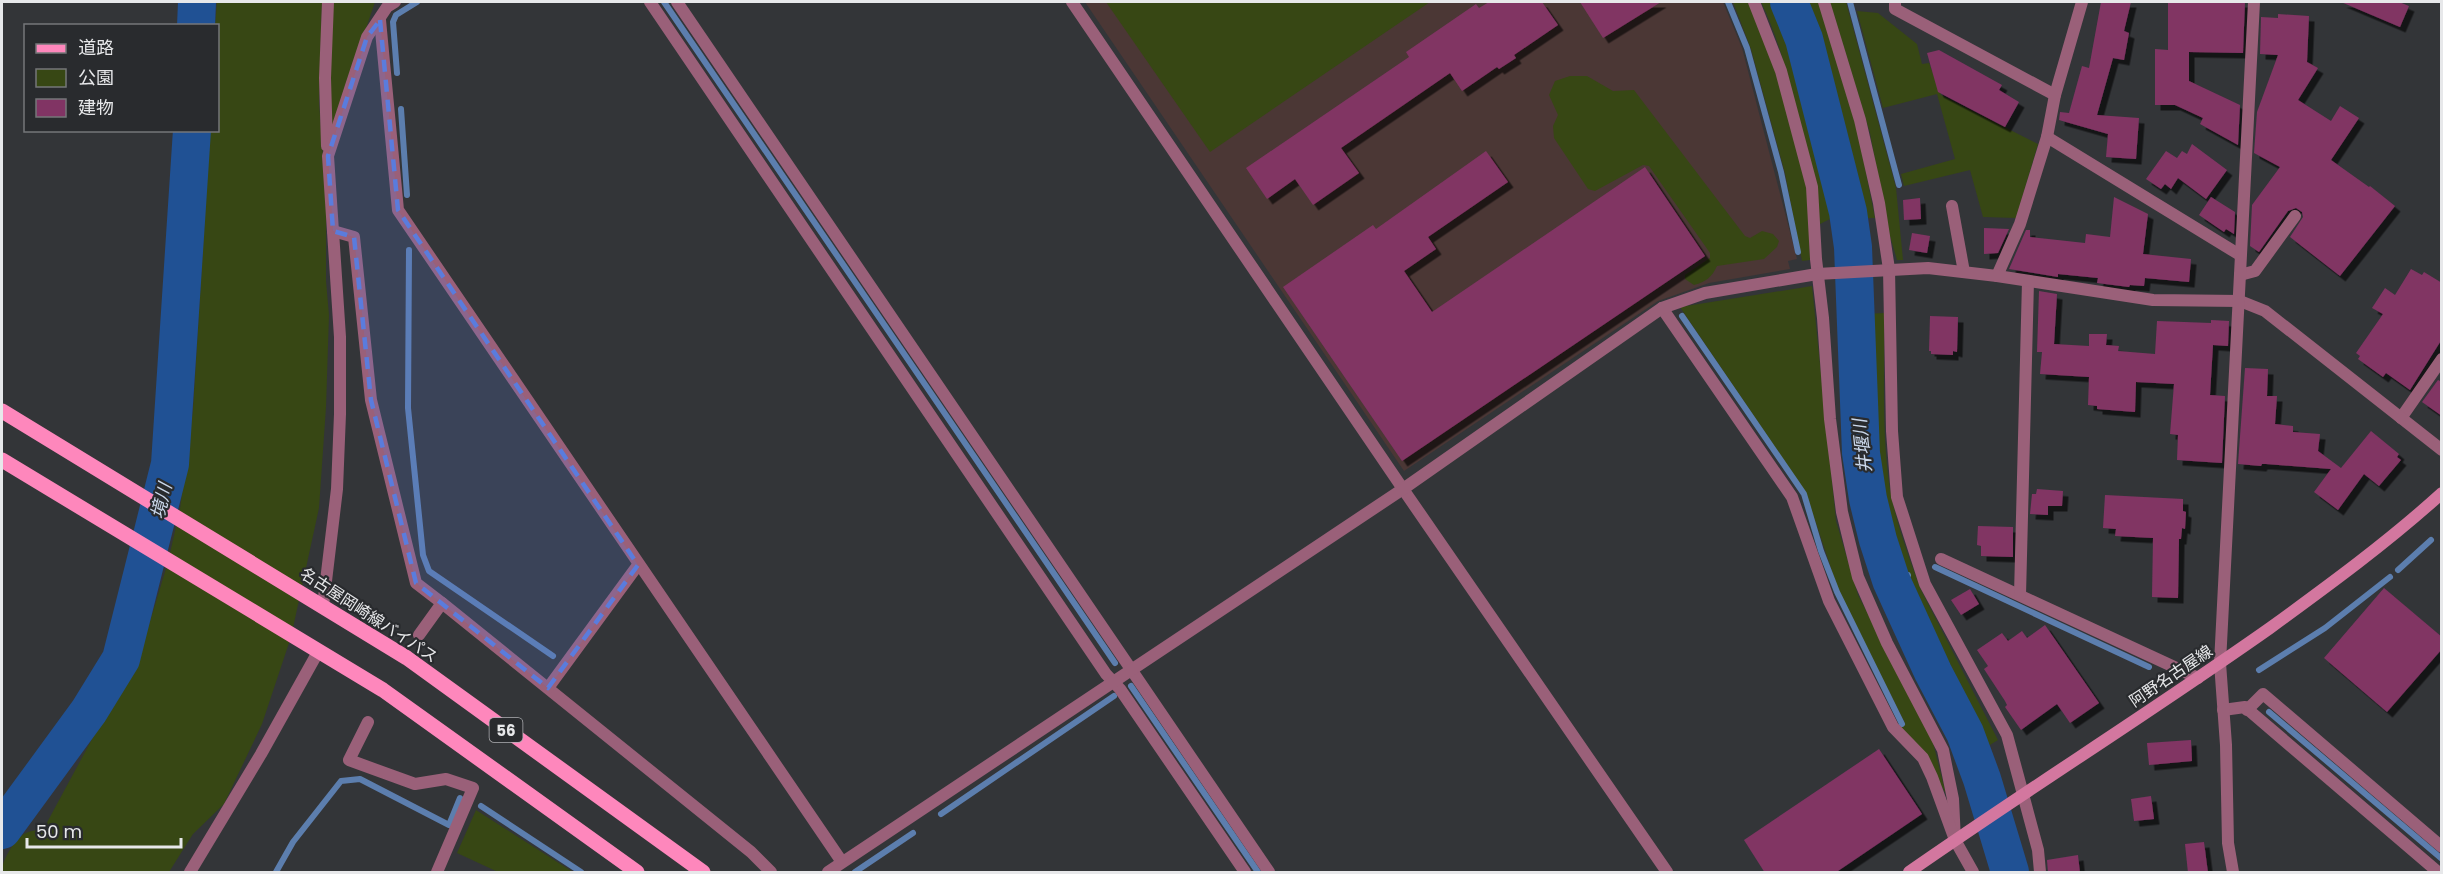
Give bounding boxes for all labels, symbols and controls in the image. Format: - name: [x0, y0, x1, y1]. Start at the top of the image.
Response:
- legend: [24, 24, 219, 132]
- text: 道路: [78, 35, 114, 60]
- text: 公園: [78, 65, 114, 90]
- text: 建物: [78, 95, 114, 120]
- water label: 井堰川: [1847, 416, 1877, 474]
- water label: 境川: [145, 479, 178, 521]
- street label: 名古屋岡崎線バイパス: [296, 562, 442, 668]
- street label: 阿野名古屋線: [2125, 640, 2217, 712]
- road number: 56: [490, 718, 522, 742]
- scale bar: [27, 811, 182, 849]
- text: 50 m: [36, 819, 82, 844]

